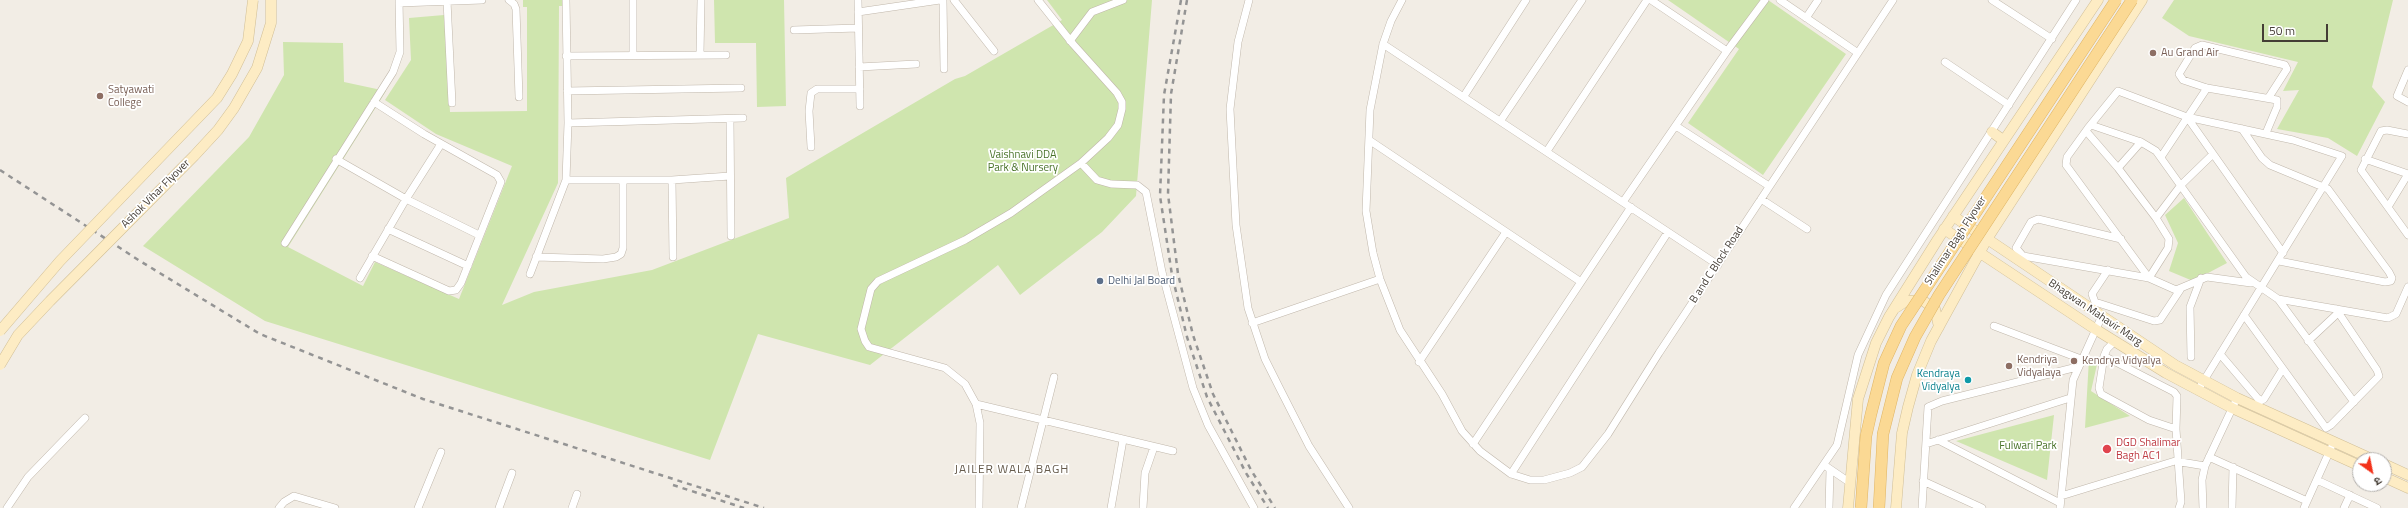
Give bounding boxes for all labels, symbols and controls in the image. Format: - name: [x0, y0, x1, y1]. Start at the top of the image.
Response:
- scale bar: [2264, 16, 2330, 42]
- text: 50 m: [2269, 21, 2295, 40]
- place label: Au Grand Air: [2161, 46, 2219, 60]
- marker: Au Grand Air: [2148, 48, 2158, 58]
- place label: Satyawati College: [108, 83, 154, 109]
- marker: Satyawati College: [95, 91, 105, 101]
- park label: Vaishnavi DDA Park & Nursery: [988, 148, 1058, 174]
- street label: Ashok Vihar Flyover: [119, 157, 193, 231]
- street label: Shalimar Bagh Flyover: [1922, 194, 1990, 288]
- street label: B and C Block Road: [1687, 224, 1747, 306]
- place label: Delhi Jal Board: [1108, 274, 1175, 288]
- marker: Delhi Jal Board: [1095, 276, 1105, 286]
- street label: Bhagwan Mahavir Marg: [2046, 277, 2144, 349]
- place label: Kendriya Vidyalaya: [2017, 353, 2061, 379]
- place label: Kendrya Vidyalya: [2082, 354, 2161, 368]
- marker: Kendrya Vidyalya: [2069, 356, 2079, 366]
- marker: Kendriya Vidyalaya: [2004, 361, 2014, 371]
- place label: Kendraya Vidyalya: [1917, 367, 1960, 393]
- marker: Kendraya Vidyalya: [1963, 375, 1973, 385]
- place label: DGD Shalimar Bagh AC1: [2116, 436, 2180, 462]
- park label: Fulwari Park: [1999, 439, 2057, 453]
- marker: DGD Shalimar Bagh AC1: [2101, 443, 2113, 455]
- north arrow: [2352, 452, 2392, 492]
- district label: JAILER WALA BAGH: [955, 463, 1069, 477]
- text: उ: [2371, 473, 2385, 490]

